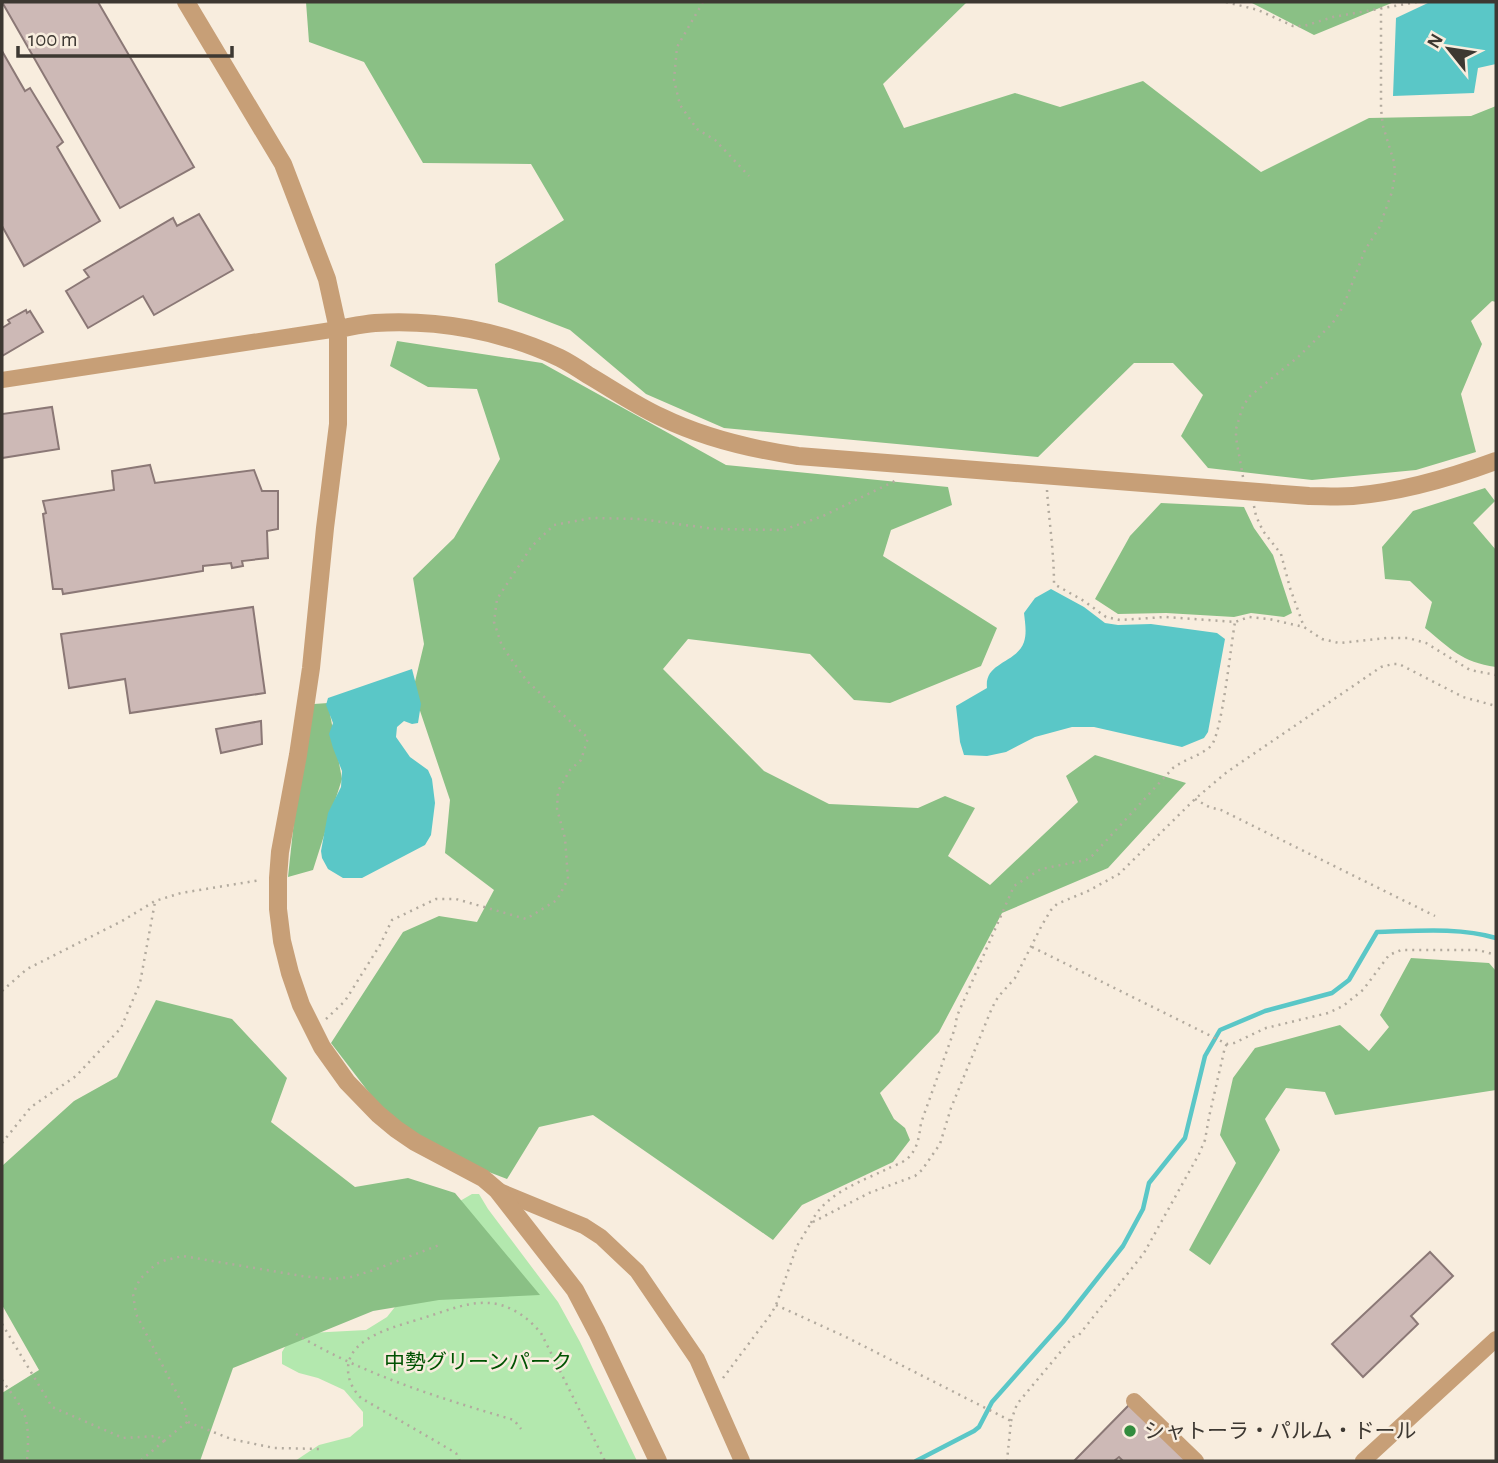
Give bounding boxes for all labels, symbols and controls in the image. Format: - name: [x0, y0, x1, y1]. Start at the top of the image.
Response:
- scale bar: [18, 14, 231, 58]
- north arrow: [1414, 14, 1484, 84]
- text: 100 m: [28, 29, 78, 50]
- text: N: [1424, 31, 1447, 52]
- park label: 中勢グリーンパーク: [384, 1351, 572, 1373]
- place label: シャトーラ・パルム・ドール: [1144, 1420, 1417, 1442]
- marker: シャトーラ・パルム・ドール: [1122, 1423, 1138, 1439]

